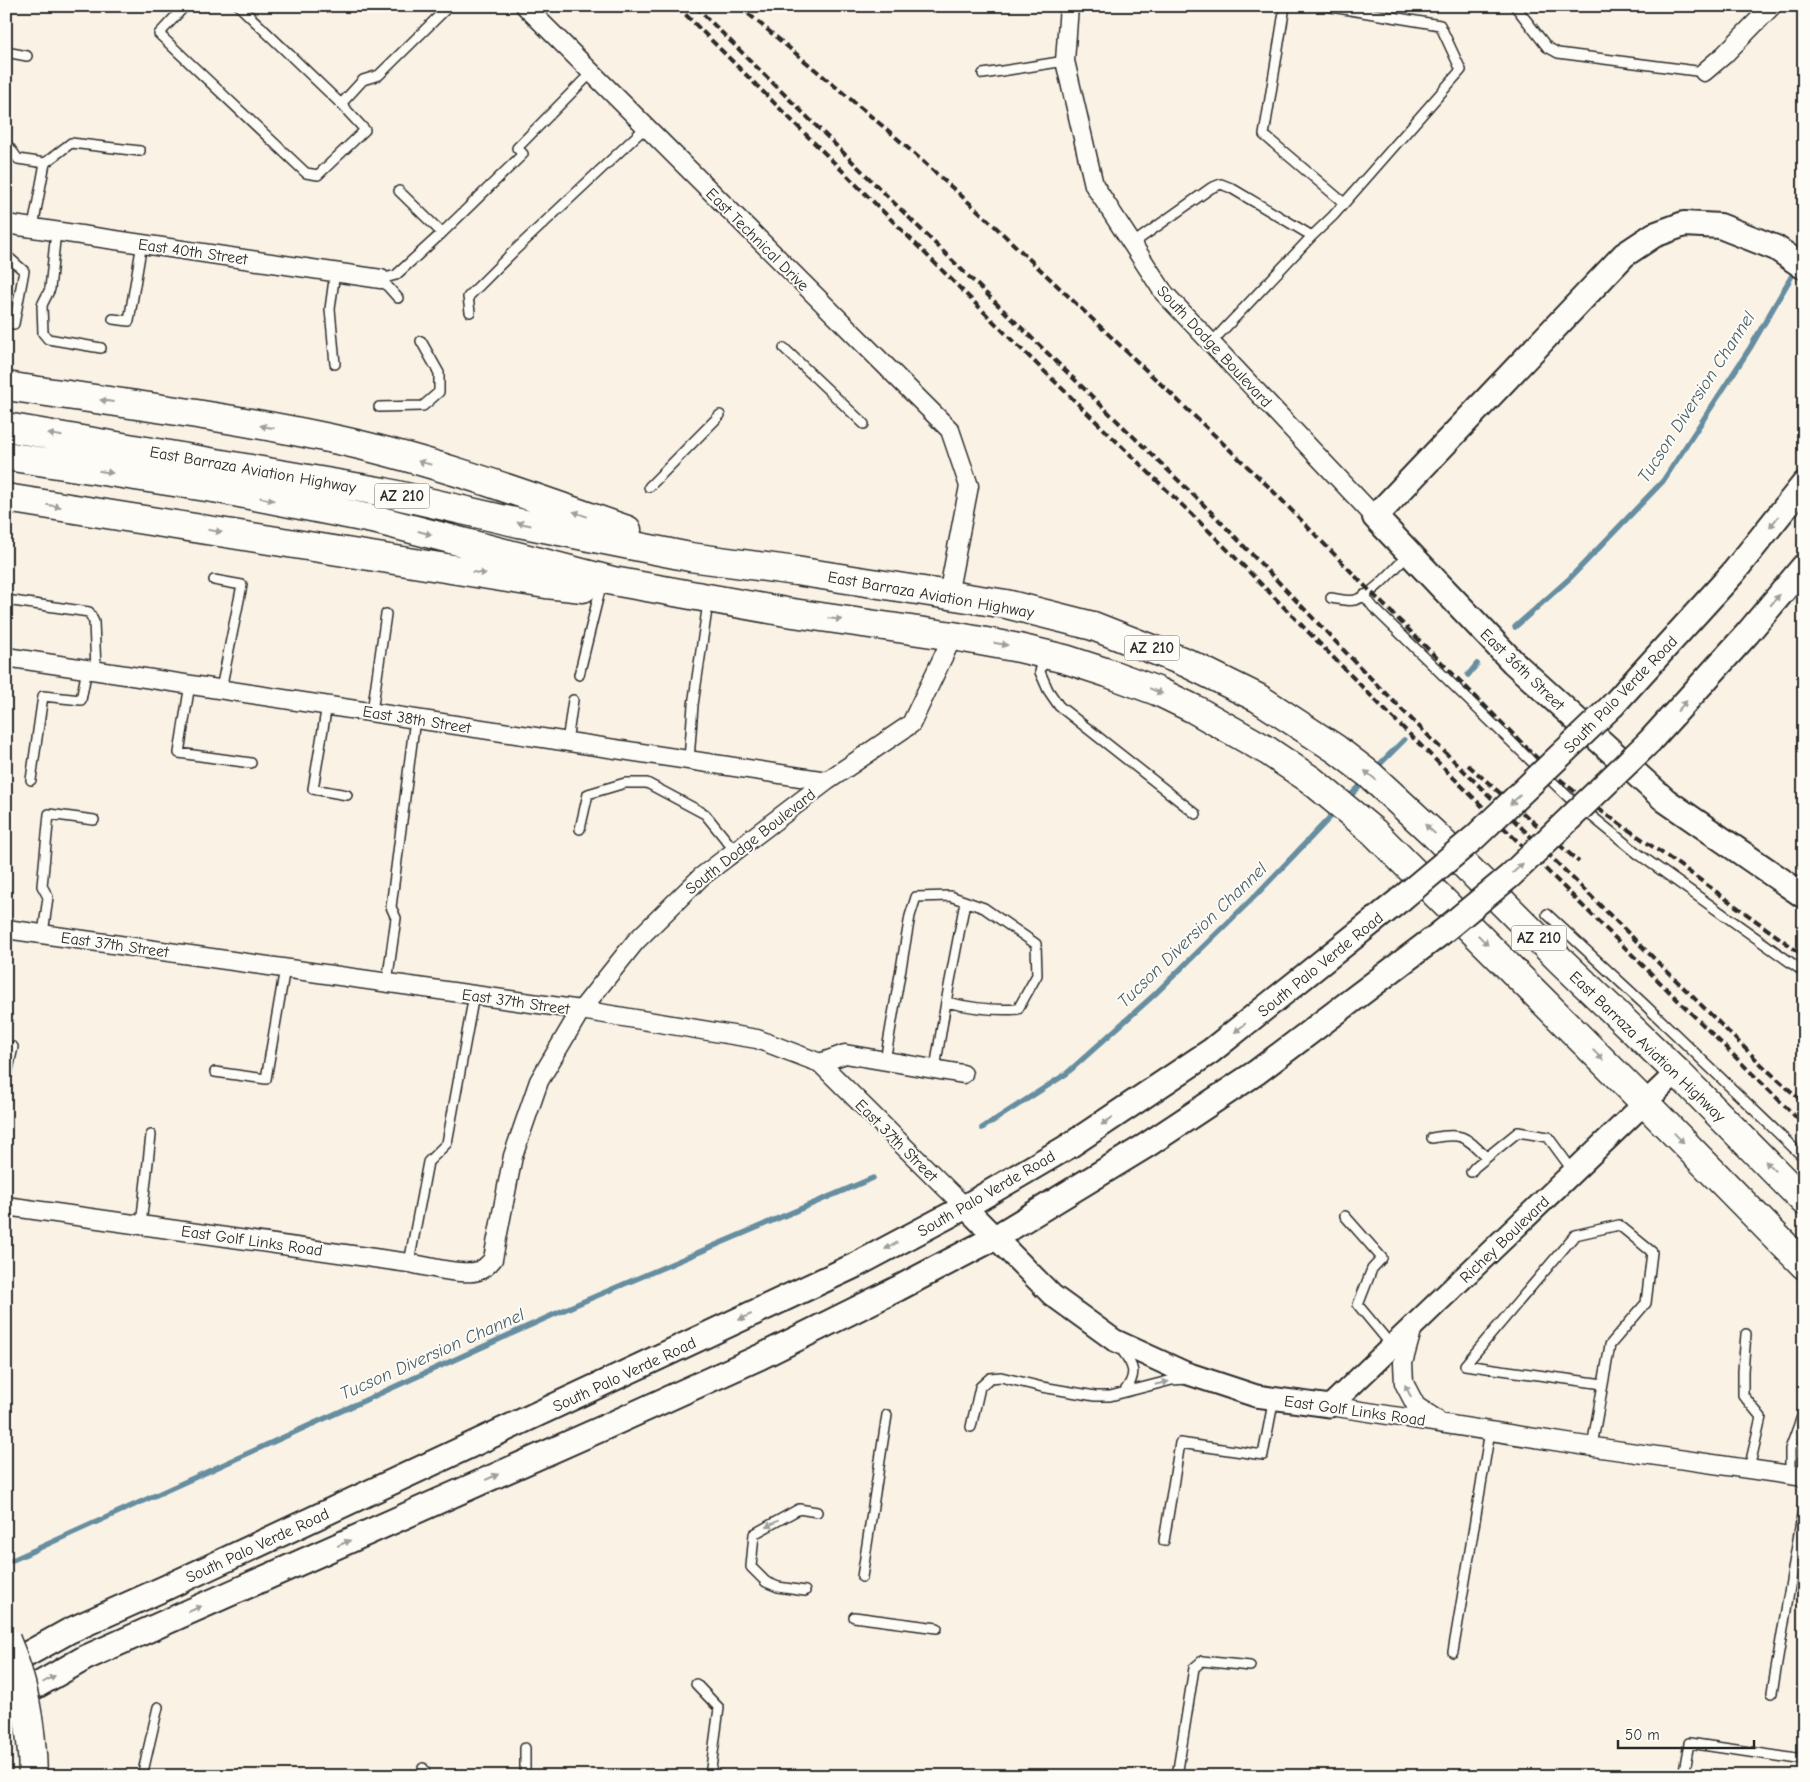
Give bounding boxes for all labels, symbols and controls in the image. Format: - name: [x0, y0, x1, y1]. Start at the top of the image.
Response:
- street label: East Technical Drive: [702, 185, 812, 295]
- street label: East 40th Street: [137, 235, 249, 269]
- street label: South Dodge Boulevard: [1153, 282, 1275, 411]
- water label: Tucson Diversion Channel: [1633, 307, 1760, 487]
- one-way arrow: [98, 397, 114, 405]
- one-way arrow: [259, 422, 275, 430]
- one-way arrow: [46, 431, 62, 439]
- street label: East Barraza Aviation Highway: [148, 443, 358, 497]
- one-way arrow: [418, 459, 433, 467]
- one-way arrow: [99, 468, 115, 476]
- road number: AZ 210: [374, 484, 430, 508]
- one-way arrow: [259, 495, 275, 503]
- one-way arrow: [47, 502, 63, 510]
- one-way arrow: [572, 510, 587, 518]
- one-way arrow: [1768, 515, 1779, 528]
- one-way arrow: [516, 520, 531, 528]
- one-way arrow: [207, 528, 223, 536]
- one-way arrow: [418, 529, 433, 537]
- street label: East Barraza Aviation Highway: [826, 568, 1036, 622]
- one-way arrow: [471, 570, 487, 578]
- one-way arrow: [1770, 594, 1781, 607]
- one-way arrow: [827, 615, 843, 623]
- street label: East 36th Street: [1477, 625, 1568, 715]
- street label: South Palo Verde Road: [1560, 632, 1681, 757]
- road number: AZ 210: [1124, 636, 1180, 660]
- one-way arrow: [993, 641, 1009, 649]
- one-way arrow: [1149, 688, 1163, 696]
- one-way arrow: [1676, 700, 1688, 712]
- street label: East 38th Street: [361, 703, 473, 737]
- one-way arrow: [1364, 769, 1377, 780]
- street label: South Dodge Boulevard: [682, 785, 819, 898]
- one-way arrow: [1510, 794, 1522, 806]
- one-way arrow: [1424, 823, 1436, 835]
- water label: Tucson Diversion Channel: [1113, 858, 1272, 1012]
- one-way arrow: [1512, 862, 1524, 874]
- street label: South Palo Verde Road: [1254, 909, 1387, 1021]
- road number: AZ 210: [1512, 926, 1566, 950]
- street label: East 37th Street: [60, 929, 170, 962]
- one-way arrow: [1477, 934, 1489, 946]
- street label: East Barraza Aviation Highway: [1566, 968, 1729, 1126]
- street label: East 37th Street: [461, 986, 571, 1019]
- one-way arrow: [1234, 1023, 1247, 1034]
- one-way arrow: [1592, 1049, 1604, 1061]
- street label: East 37th Street: [851, 1096, 941, 1186]
- one-way arrow: [1100, 1116, 1113, 1125]
- one-way arrow: [1673, 1131, 1685, 1143]
- street label: South Palo Verde Road: [915, 1147, 1058, 1241]
- one-way arrow: [1764, 1161, 1776, 1173]
- street label: Richey Boulevard: [1456, 1193, 1553, 1287]
- street label: East Golf Links Road: [180, 1222, 324, 1260]
- one-way arrow: [884, 1242, 897, 1251]
- water label: Tucson Diversion Channel: [337, 1304, 529, 1405]
- one-way arrow: [737, 1313, 752, 1322]
- street label: South Palo Verde Road: [550, 1334, 699, 1416]
- one-way arrow: [1155, 1379, 1170, 1387]
- one-way arrow: [1404, 1384, 1412, 1398]
- street label: East Golf Links Road: [1283, 1392, 1427, 1430]
- one-way arrow: [485, 1473, 499, 1481]
- street label: South Palo Verde Road: [183, 1505, 332, 1587]
- one-way arrow: [765, 1520, 780, 1528]
- one-way arrow: [337, 1539, 351, 1547]
- one-way arrow: [188, 1605, 202, 1613]
- one-way arrow: [42, 1674, 55, 1683]
- scale bar: [1618, 1717, 1754, 1749]
- text: 50 m: [1625, 1726, 1660, 1744]

